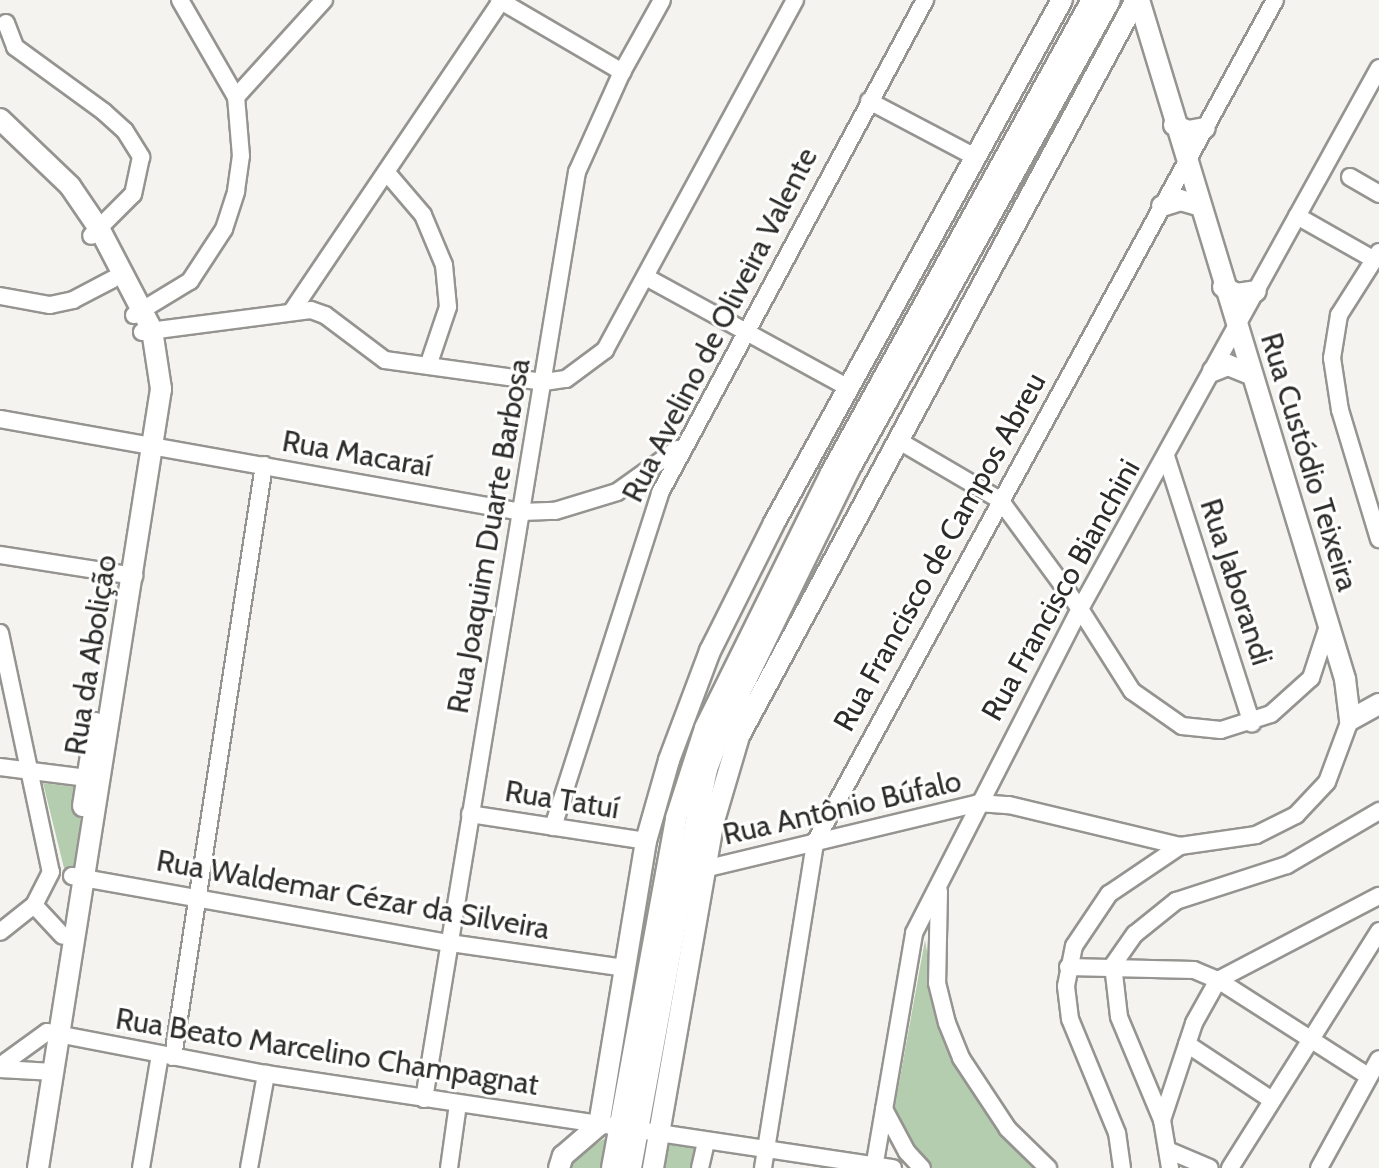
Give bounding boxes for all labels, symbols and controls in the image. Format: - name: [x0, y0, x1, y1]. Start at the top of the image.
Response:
- street label: Rua Avelino de Oliveira Valente: [615, 142, 825, 508]
- street label: Rua Custódio Teixeira: [1253, 329, 1365, 595]
- street label: Rua Joaquim Duarte Barbosa: [440, 356, 538, 716]
- street label: Rua Francisco de Campos Abreu: [826, 367, 1054, 737]
- street label: Rua Macaraí: [279, 423, 435, 485]
- street label: Rua Francisco Bianchini: [974, 453, 1148, 727]
- street label: Rua Jaborandi: [1192, 494, 1280, 670]
- street label: Rua da Abolição: [57, 552, 125, 758]
- street label: Rua Antônio Búfalo: [719, 763, 965, 853]
- street label: Rua Tatuí: [502, 773, 622, 827]
- street label: Rua Waldemar Cézar da Silveira: [154, 843, 552, 947]
- street label: Rua Beato Marcelino Champagnat: [113, 1001, 541, 1103]

